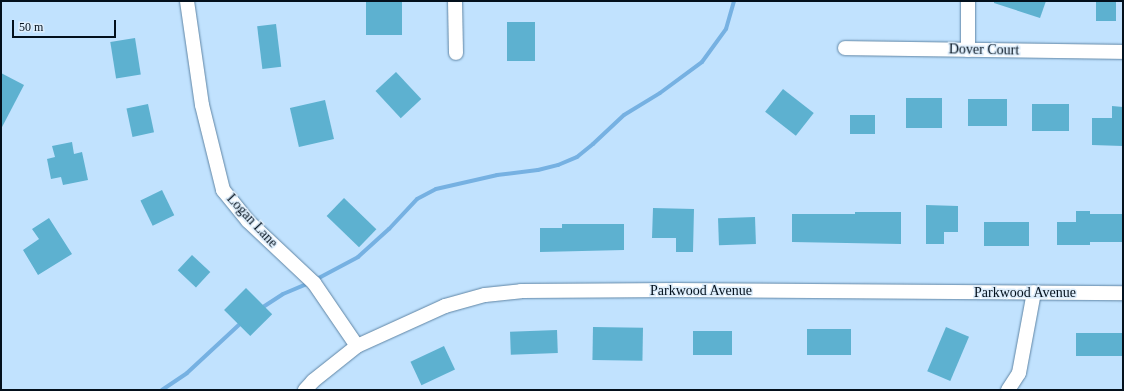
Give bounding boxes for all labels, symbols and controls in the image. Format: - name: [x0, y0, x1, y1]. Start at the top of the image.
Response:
- scale bar: [14, 12, 118, 38]
- text: 50 m: [19, 20, 43, 34]
- street label: Dover Court: [949, 41, 1019, 59]
- street label: Logan Lane: [223, 191, 281, 251]
- street label: Parkwood Avenue: [650, 283, 752, 299]
- street label: Parkwood Avenue: [974, 285, 1076, 301]

